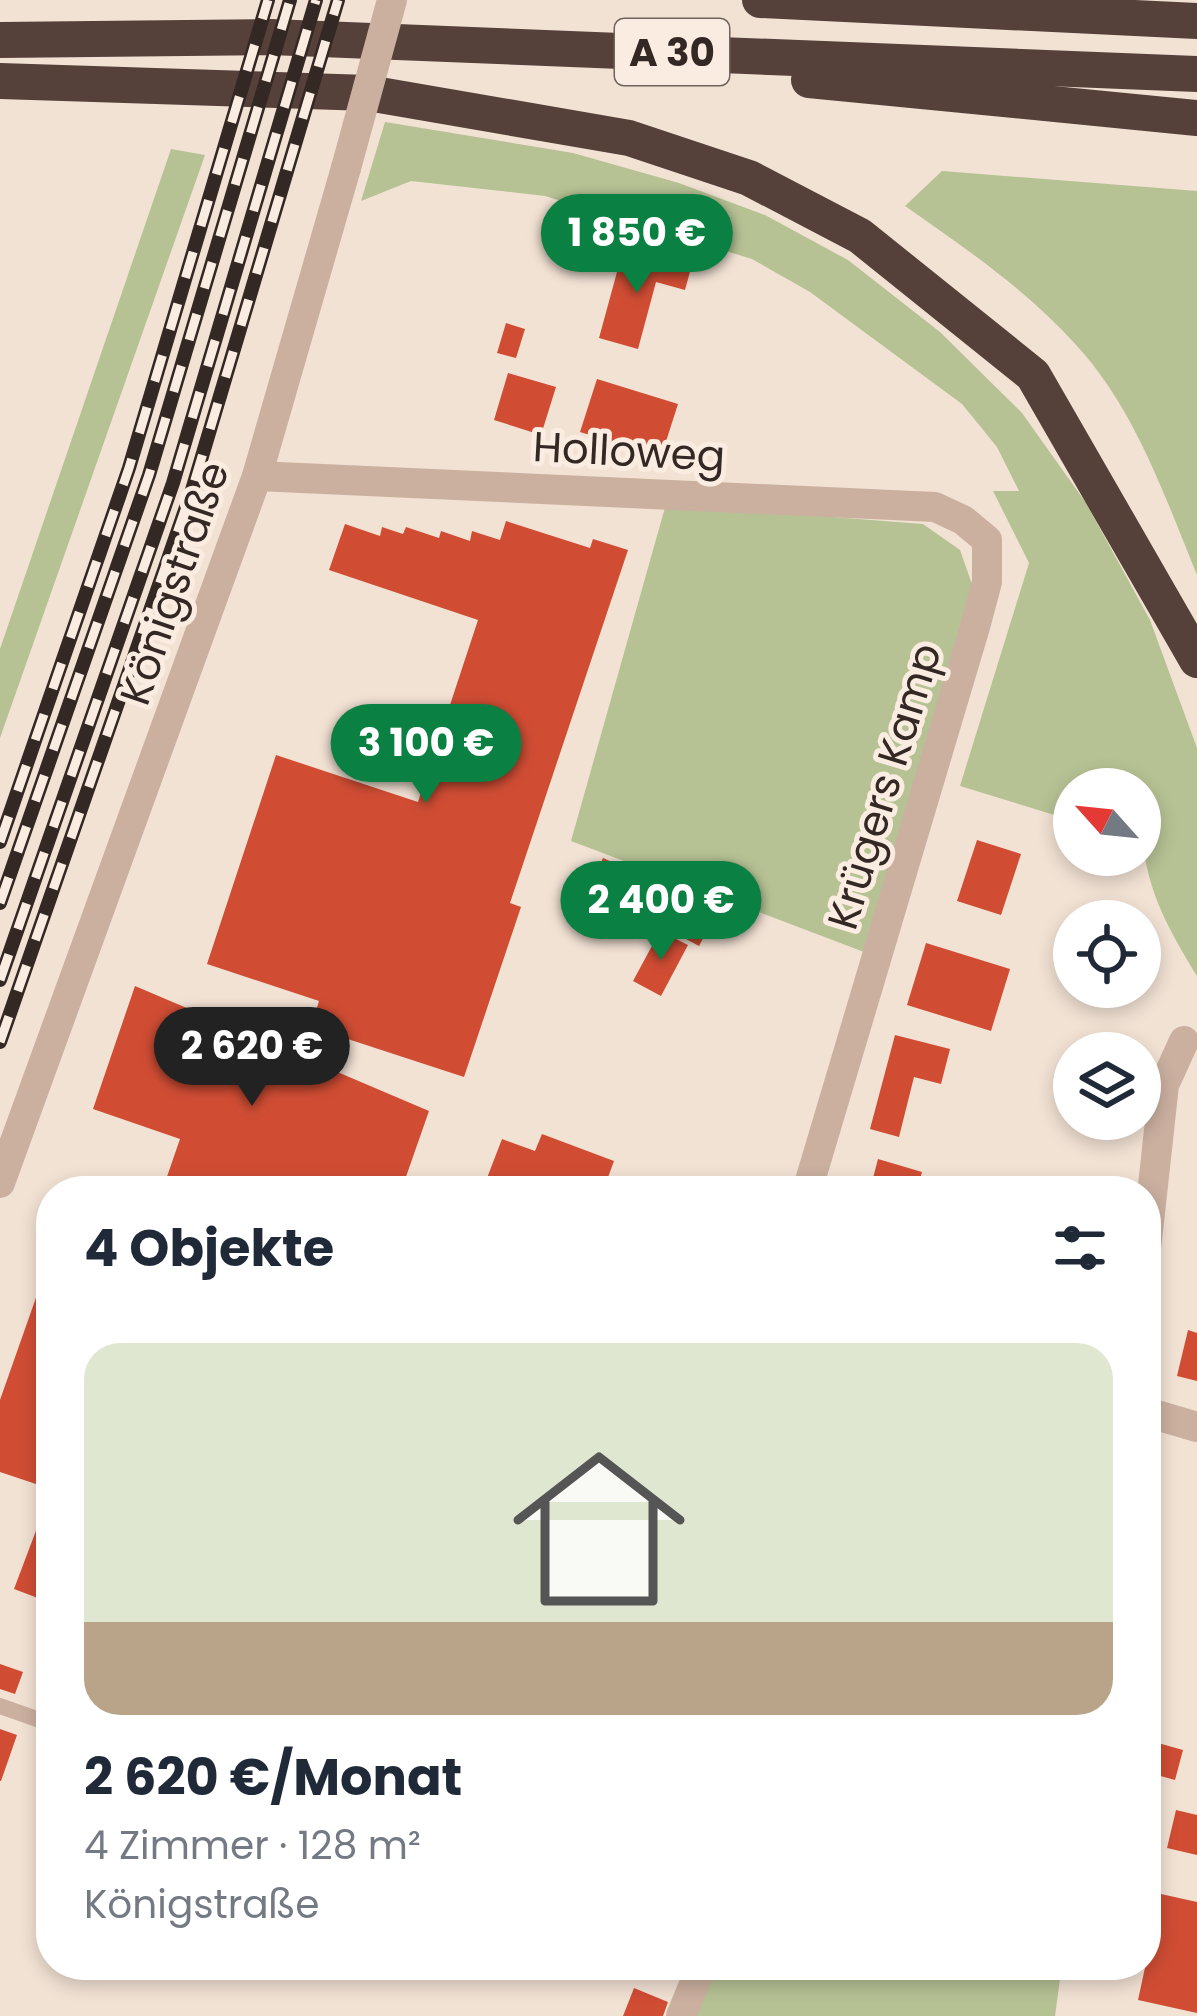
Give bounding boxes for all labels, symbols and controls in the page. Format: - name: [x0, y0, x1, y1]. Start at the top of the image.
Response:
- road number: A 30: [615, 19, 729, 85]
- pin: 1 850 €: [526, 194, 748, 296]
- text: 1 850 €: [568, 205, 706, 260]
- street label: Holloweg: [531, 417, 727, 486]
- street label: Königstraße: [105, 454, 244, 713]
- street label: Krügers Kamp: [813, 636, 956, 936]
- pin: 3 100 €: [315, 704, 537, 806]
- text: 3 100 €: [358, 715, 494, 770]
- north arrow: [1053, 768, 1161, 876]
- map controls: [1053, 768, 1161, 1140]
- pin: 2 400 €: [550, 861, 772, 963]
- text: 2 400 €: [587, 872, 735, 927]
- button: locate: [1053, 900, 1161, 1008]
- pin: 2 620 €: [141, 1007, 363, 1109]
- text: 2 620 €: [181, 1018, 323, 1073]
- button: layers: [1053, 1032, 1161, 1140]
- text: 4 Objekte: [84, 1212, 334, 1284]
- icon: filters: [1047, 1215, 1113, 1281]
- icon: home: [491, 1421, 707, 1637]
- text: 2 620 €/Monat: [84, 1741, 462, 1813]
- text: 4 Zimmer · 128 m²: [84, 1818, 421, 1873]
- text: Königstraße: [84, 1877, 319, 1932]

